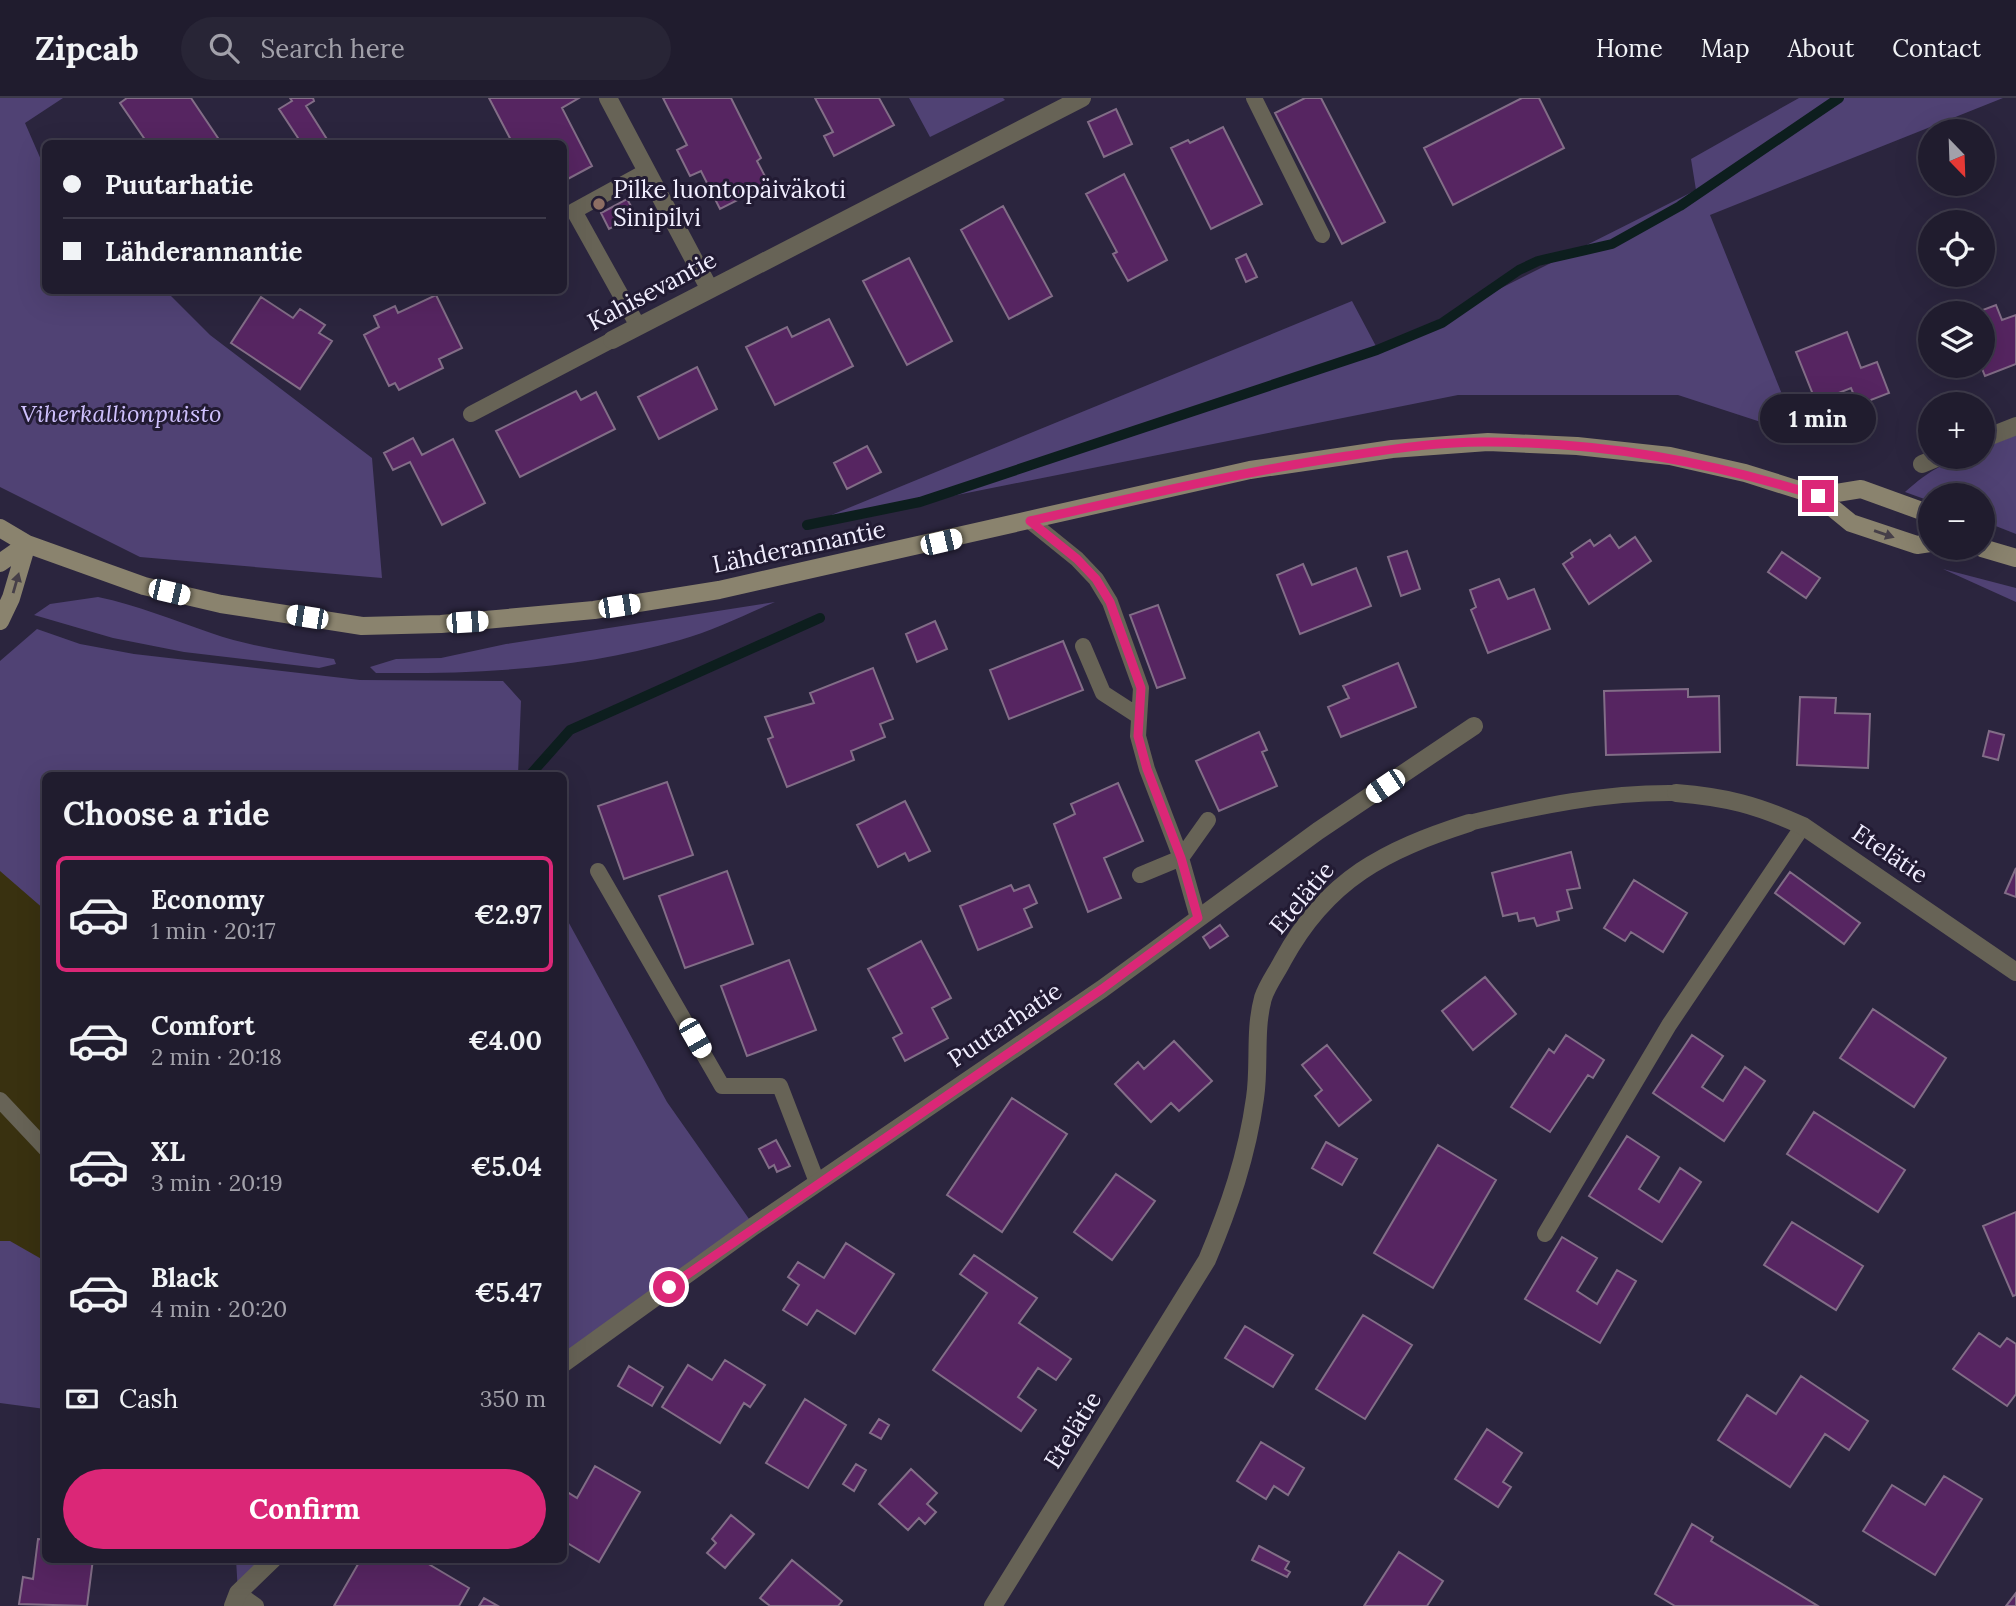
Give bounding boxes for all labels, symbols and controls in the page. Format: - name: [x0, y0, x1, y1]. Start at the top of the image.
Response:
- search box: [181, 17, 671, 80]
- text: Zipcab: [35, 27, 139, 69]
- icon: search: [205, 29, 243, 67]
- text: Search here: [261, 32, 405, 65]
- text: Home: [1596, 33, 1663, 64]
- text: Map: [1701, 33, 1750, 64]
- text: About: [1788, 33, 1854, 64]
- text: Contact: [1892, 33, 1981, 64]
- north arrow: [1918, 119, 1995, 196]
- map controls: [1918, 119, 1995, 560]
- text: Puutarhatie: [105, 168, 253, 201]
- place label: Pilke luontopäiväkoti Sinipilvi: [613, 174, 846, 233]
- marker: Pilke luontopäiväkoti Sinipilvi: [591, 196, 607, 212]
- button: locate: [1918, 210, 1995, 287]
- text: Lähderannantie: [105, 235, 302, 268]
- street label: Kahisevantie: [582, 244, 722, 337]
- button: layers: [1918, 301, 1995, 378]
- button: +: [1918, 392, 1995, 469]
- callout: 1 min: [1760, 394, 1876, 444]
- park label: Viherkallionpuisto: [21, 398, 222, 429]
- text: 1 min: [1789, 404, 1847, 433]
- route end: [1802, 480, 1834, 512]
- button: −: [1918, 483, 1995, 560]
- street label: Lähderannantie: [710, 513, 888, 580]
- car: [919, 527, 964, 557]
- one-way arrow: [1874, 529, 1895, 540]
- one-way arrow: [11, 572, 21, 593]
- car: [147, 577, 192, 607]
- car: [597, 592, 642, 620]
- car: [285, 603, 330, 631]
- car: [446, 610, 489, 634]
- car: [1362, 766, 1409, 806]
- text: Choose a ride: [63, 793, 270, 834]
- street label: Etelätie: [1846, 817, 1934, 890]
- street label: Etelätie: [1262, 855, 1341, 940]
- icon: car: [67, 883, 130, 946]
- text: Economy: [151, 883, 264, 916]
- text: €2.97: [474, 898, 542, 931]
- text: 1 min · 20:17: [151, 916, 276, 945]
- street label: Puutarhatie: [942, 975, 1068, 1074]
- icon: car: [67, 1009, 130, 1072]
- text: Comfort: [151, 1009, 255, 1042]
- car: [676, 1015, 715, 1061]
- text: €4.00: [468, 1024, 542, 1057]
- text: 2 min · 20:18: [151, 1042, 282, 1071]
- icon: car: [67, 1135, 130, 1198]
- text: XL: [151, 1135, 185, 1168]
- text: €5.04: [470, 1150, 542, 1183]
- text: 3 min · 20:19: [151, 1168, 283, 1197]
- icon: car: [67, 1261, 130, 1324]
- text: Black: [151, 1261, 219, 1294]
- route start: [653, 1271, 685, 1303]
- text: €5.47: [474, 1276, 542, 1309]
- text: 4 min · 20:20: [151, 1294, 287, 1323]
- icon: cash: [63, 1380, 101, 1418]
- text: Cash: [119, 1382, 178, 1415]
- text: 350 m: [480, 1384, 546, 1413]
- street label: Etelätie: [1037, 1386, 1108, 1474]
- button: Confirm: [63, 1469, 546, 1549]

